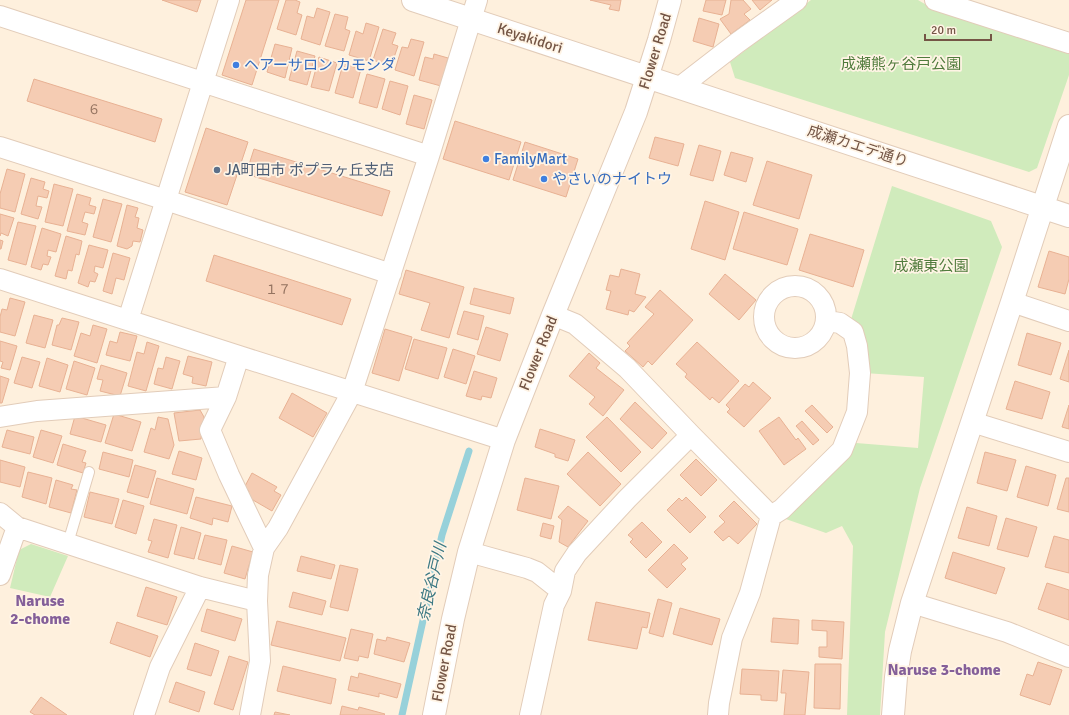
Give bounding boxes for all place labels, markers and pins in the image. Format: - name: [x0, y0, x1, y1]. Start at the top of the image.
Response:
- place label: ヘアーサロン カモシダ: [244, 56, 396, 74]
- marker: ヘアーサロン カモシダ: [231, 60, 241, 70]
- place label: FamilyMart: [494, 150, 567, 168]
- marker: FamilyMart: [481, 154, 491, 164]
- place label: JA町田市 ポプラヶ丘支店: [225, 161, 394, 179]
- marker: JA町田市 ポプラヶ丘支店: [212, 165, 222, 175]
- place label: やさいのナイトウ: [552, 170, 672, 188]
- marker: やさいのナイトウ: [539, 174, 549, 184]

